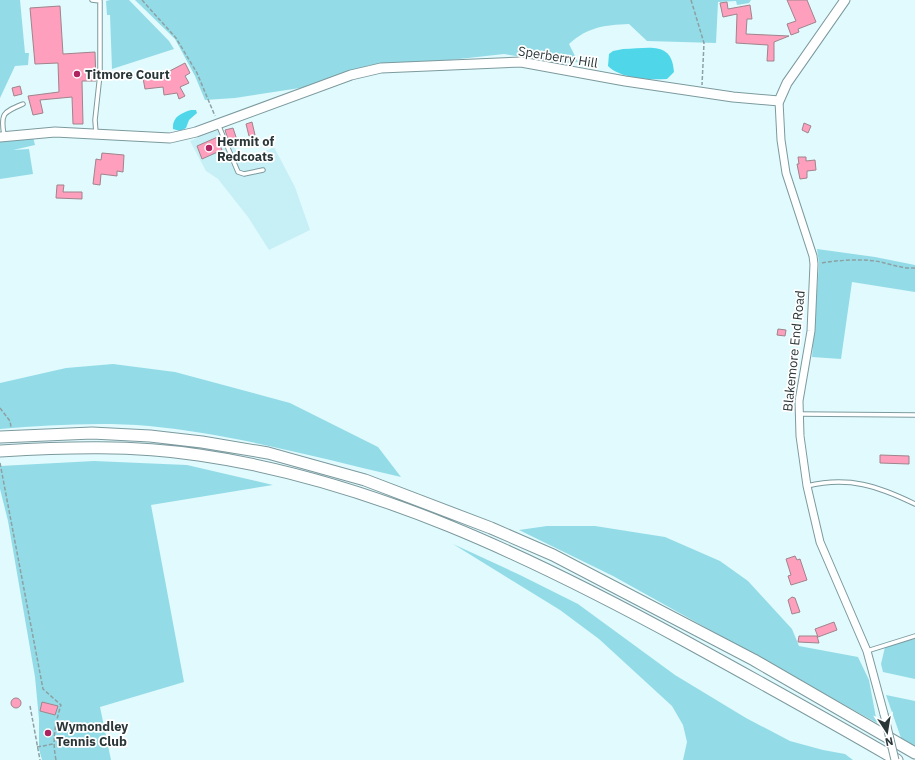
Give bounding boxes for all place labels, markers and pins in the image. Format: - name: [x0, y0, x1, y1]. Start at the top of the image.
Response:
- place label: Titmore Court: [85, 66, 170, 83]
- marker: Titmore Court: [72, 69, 82, 79]
- place label: Hermit of Redcoats: [217, 133, 275, 165]
- marker: Hermit of Redcoats: [204, 143, 214, 153]
- place label: Wymondley Tennis Club: [56, 718, 128, 750]
- marker: Wymondley Tennis Club: [43, 728, 53, 738]

